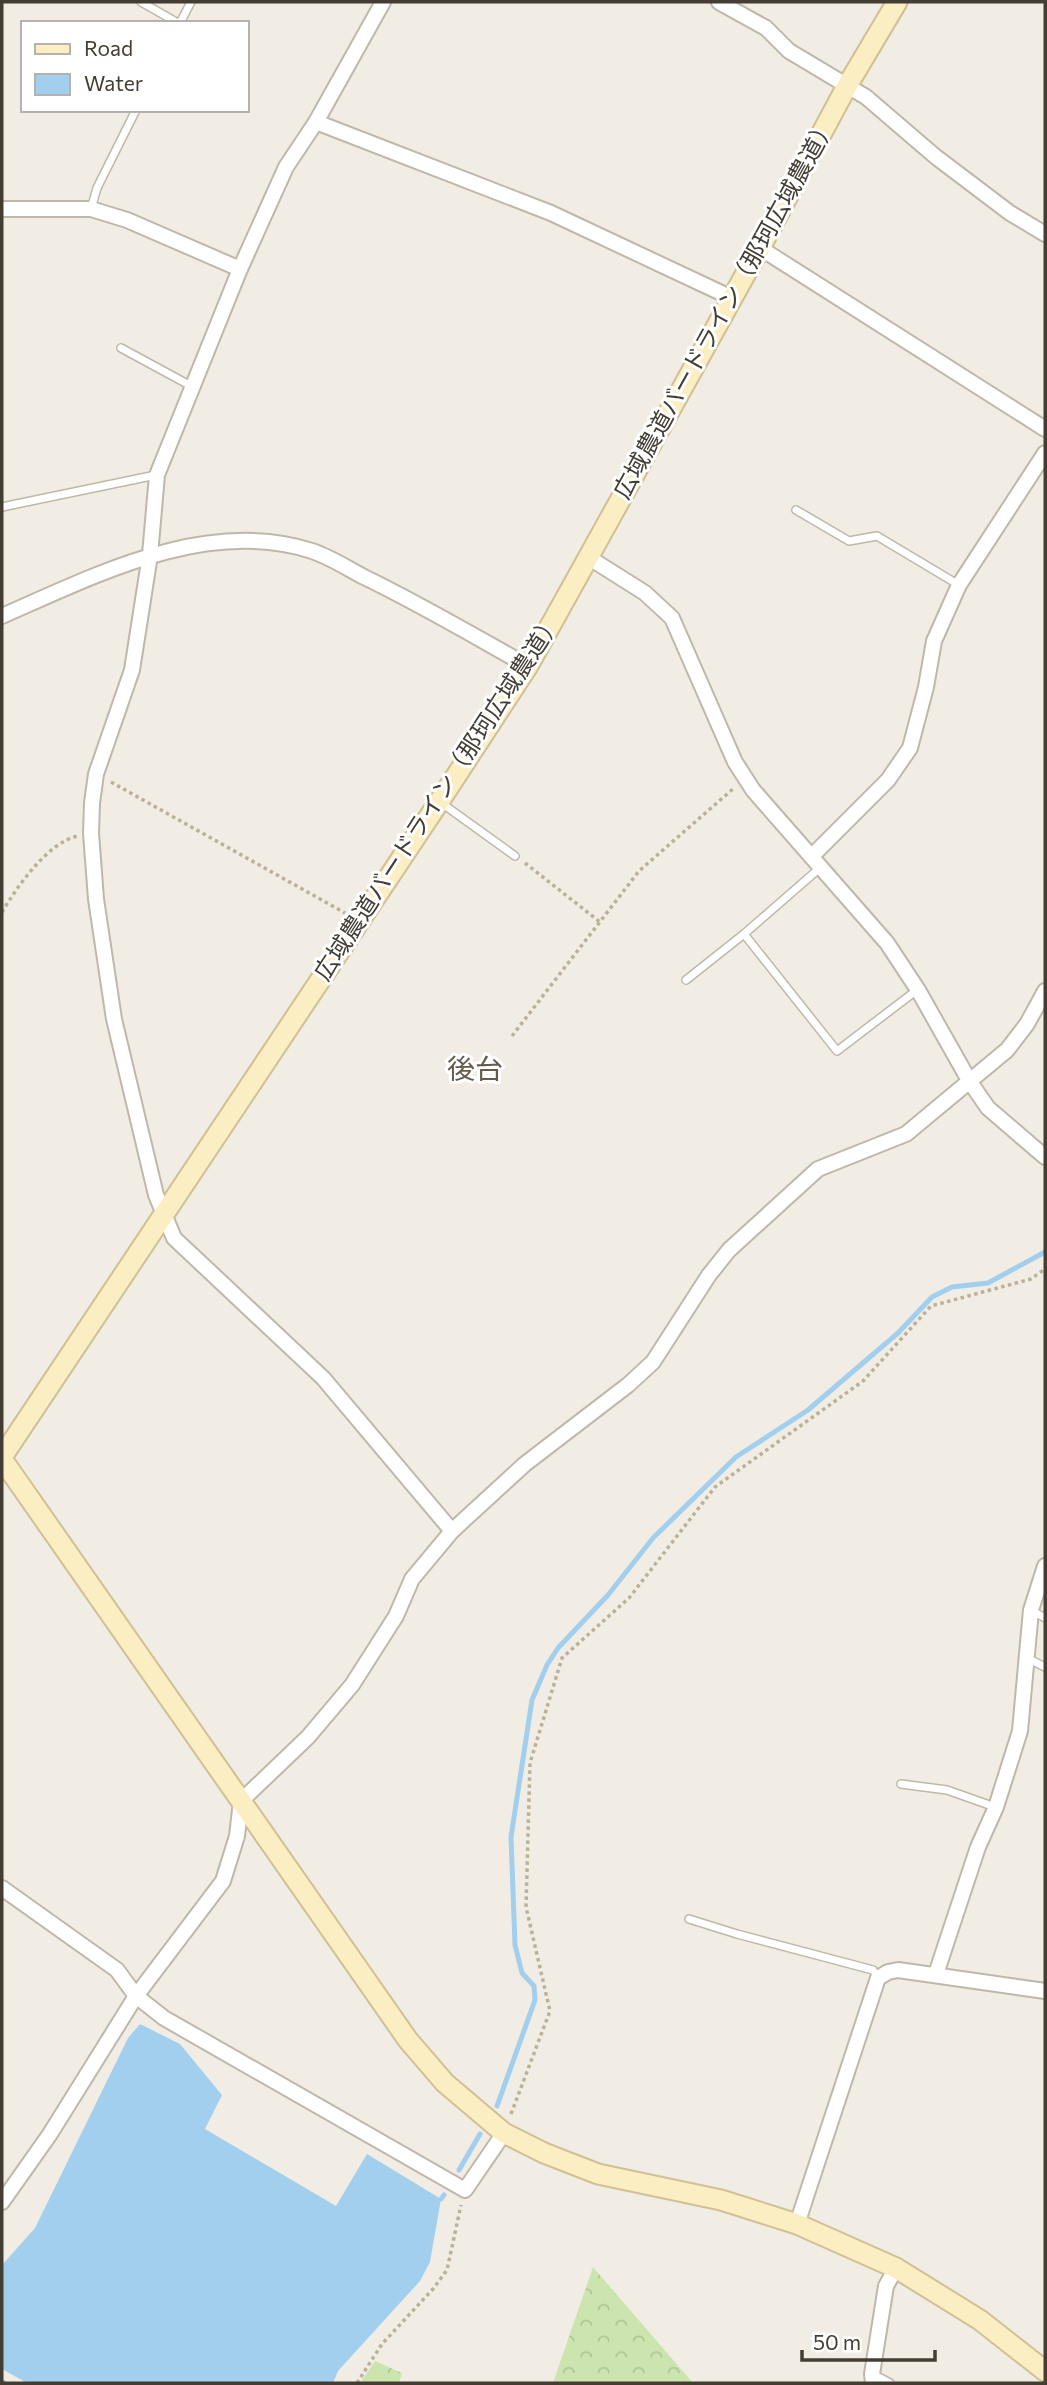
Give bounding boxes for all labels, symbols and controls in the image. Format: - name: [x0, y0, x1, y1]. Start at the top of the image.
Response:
- legend: [21, 21, 248, 112]
- text: Road: [84, 35, 133, 60]
- text: Water: [84, 70, 143, 95]
- street label: 広域農道バードライン（那珂広域農道）: [606, 111, 841, 503]
- street label: 広域農道バードライン（那珂広域農道）: [307, 607, 567, 985]
- district label: 後台: [447, 1051, 503, 1085]
- scale bar: [802, 2318, 935, 2362]
- text: 50 m: [813, 2329, 861, 2354]

